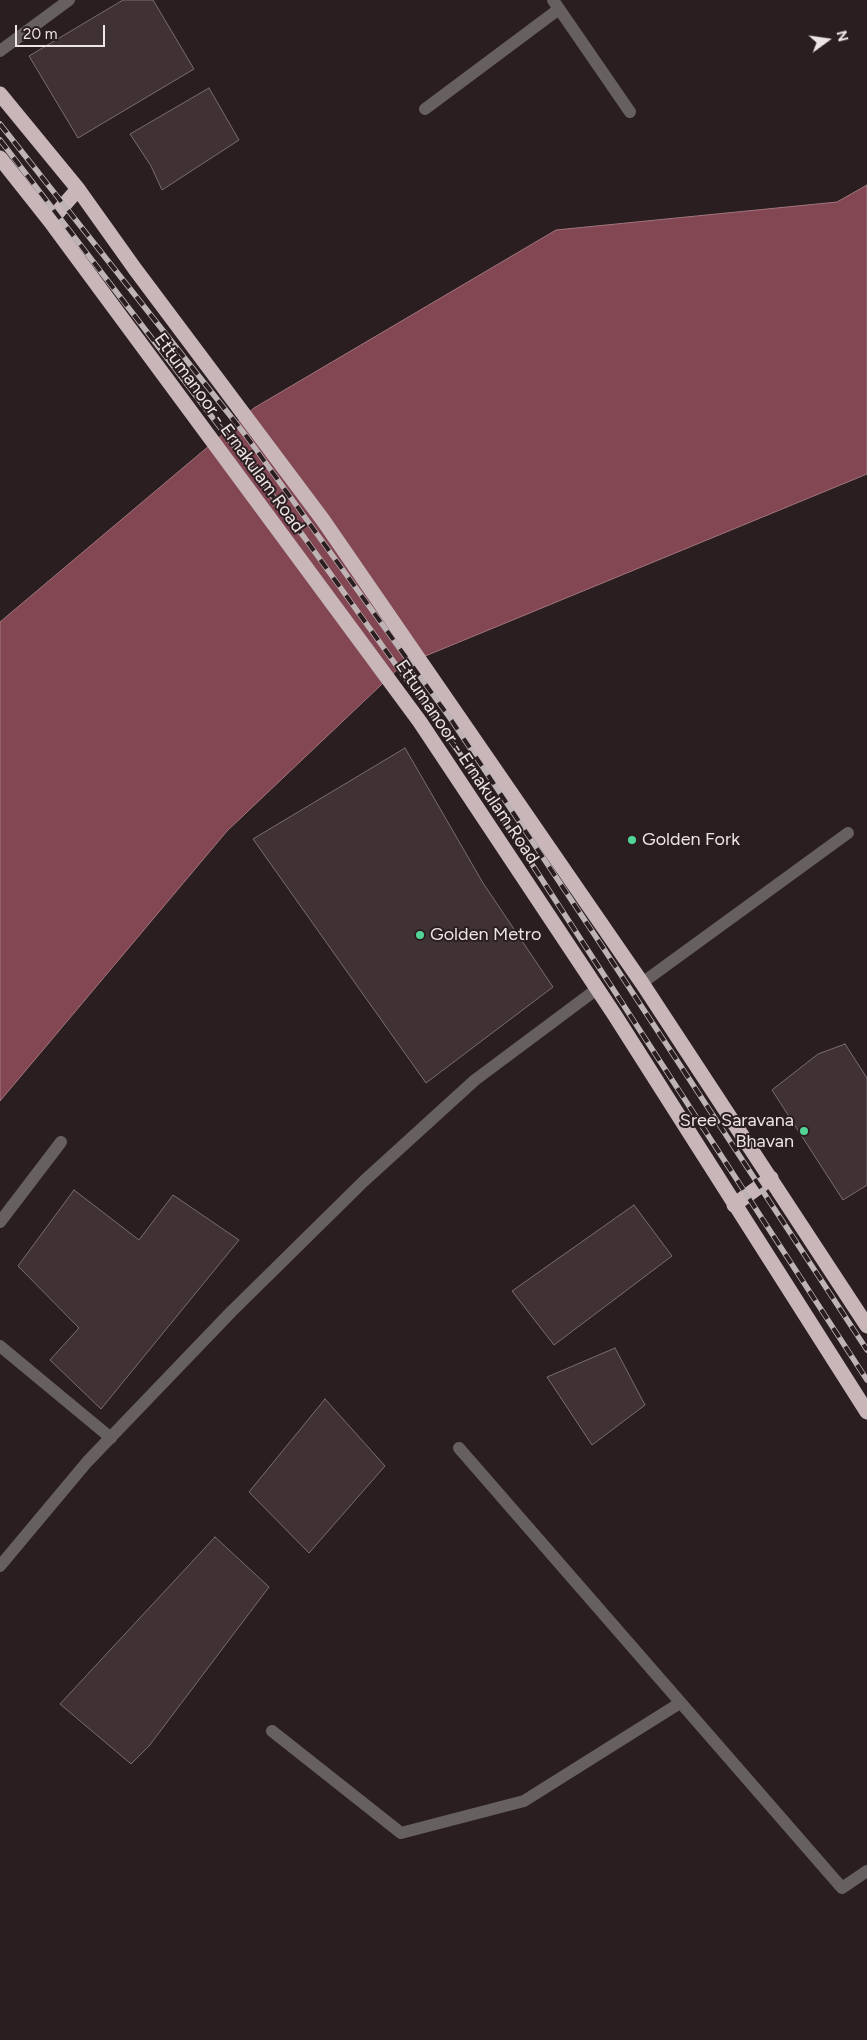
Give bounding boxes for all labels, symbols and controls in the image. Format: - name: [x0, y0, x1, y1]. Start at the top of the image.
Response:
- scale bar: [18, 15, 108, 47]
- north arrow: [802, 15, 852, 65]
- text: 20 m: [23, 25, 57, 43]
- text: N: [832, 29, 852, 44]
- street label: Ettumanoor - Ernakulam Road: [149, 329, 309, 537]
- street label: Ettumanoor - Ernakulam Road: [391, 656, 543, 868]
- place label: Golden Fork: [642, 829, 740, 851]
- marker: Golden Fork: [626, 834, 638, 846]
- place label: Golden Metro: [430, 924, 541, 946]
- marker: Golden Metro: [414, 929, 426, 941]
- place label: Sree Saravana Bhavan: [680, 1110, 794, 1152]
- marker: Sree Saravana Bhavan: [798, 1125, 810, 1137]

